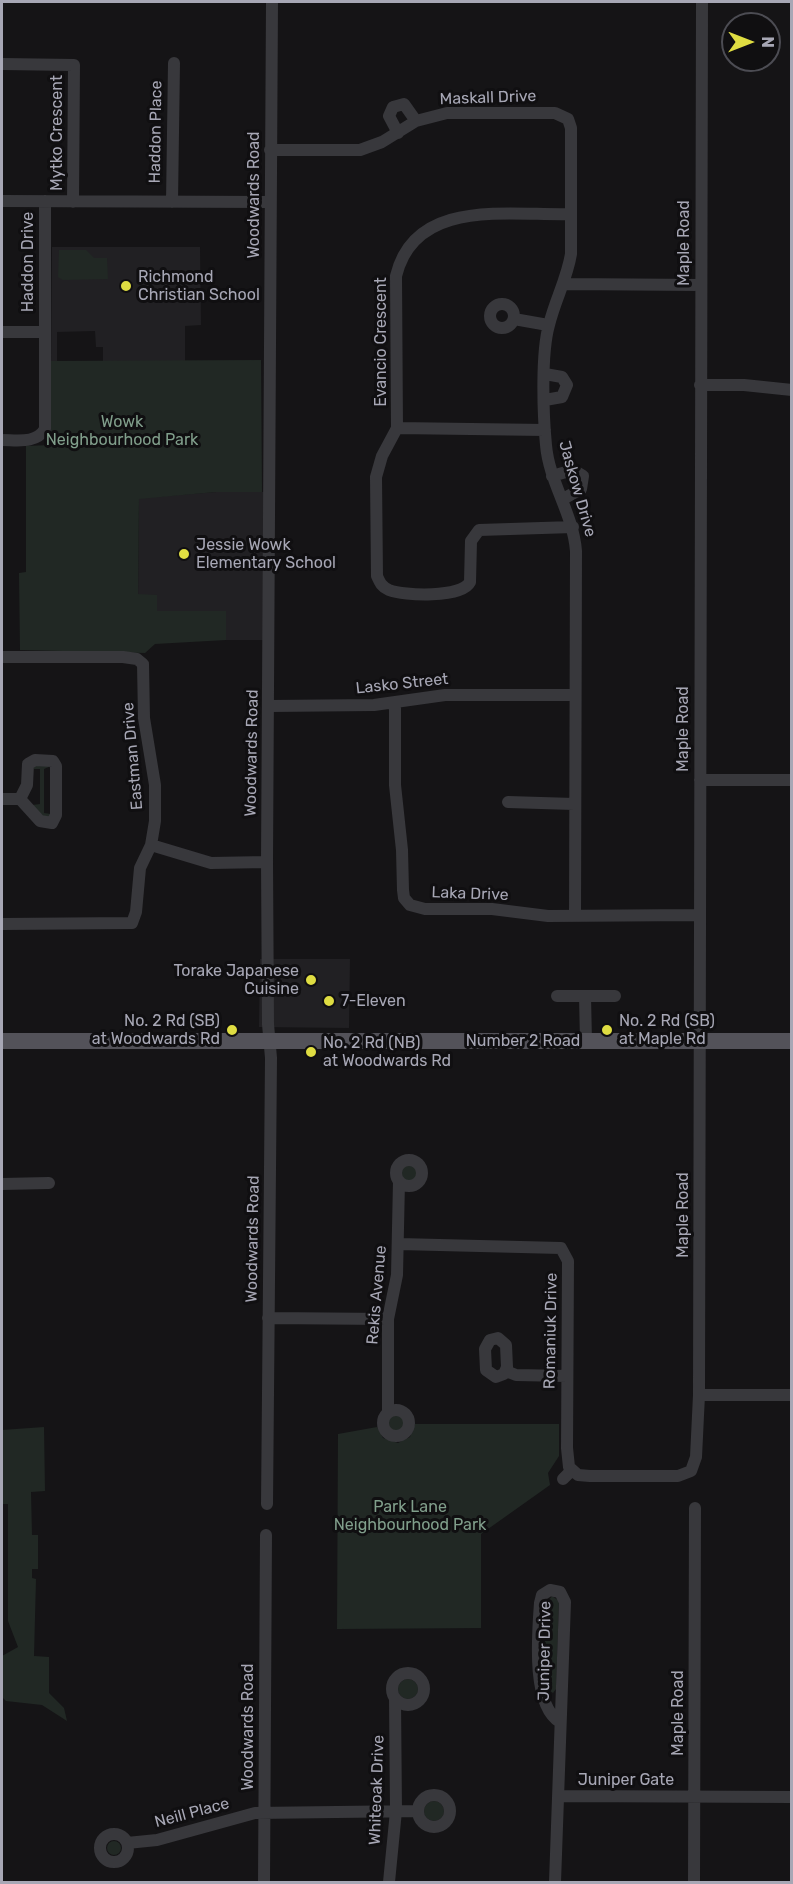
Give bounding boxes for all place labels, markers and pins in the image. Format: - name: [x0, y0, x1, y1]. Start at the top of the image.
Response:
- place label: Richmond Christian School: [138, 267, 260, 305]
- marker: Richmond Christian School: [119, 279, 133, 293]
- place label: Jessie Wowk Elementary School: [196, 535, 336, 573]
- marker: Jessie Wowk Elementary School: [177, 547, 191, 561]
- place label: Torake Japanese Cuisine: [174, 961, 299, 999]
- marker: Torake Japanese Cuisine: [304, 973, 318, 987]
- place label: 7-Eleven: [341, 991, 406, 1011]
- marker: 7-Eleven: [322, 994, 336, 1008]
- place label: No. 2 Rd (SB) at Woodwards Rd: [92, 1011, 220, 1049]
- place label: No. 2 Rd (SB) at Maple Rd: [619, 1011, 715, 1049]
- marker: No. 2 Rd (SB) at Woodwards Rd: [225, 1023, 239, 1037]
- marker: No. 2 Rd (SB) at Maple Rd: [600, 1023, 614, 1037]
- place label: No. 2 Rd (NB) at Woodwards Rd: [323, 1033, 451, 1071]
- marker: No. 2 Rd (NB) at Woodwards Rd: [304, 1045, 318, 1059]

